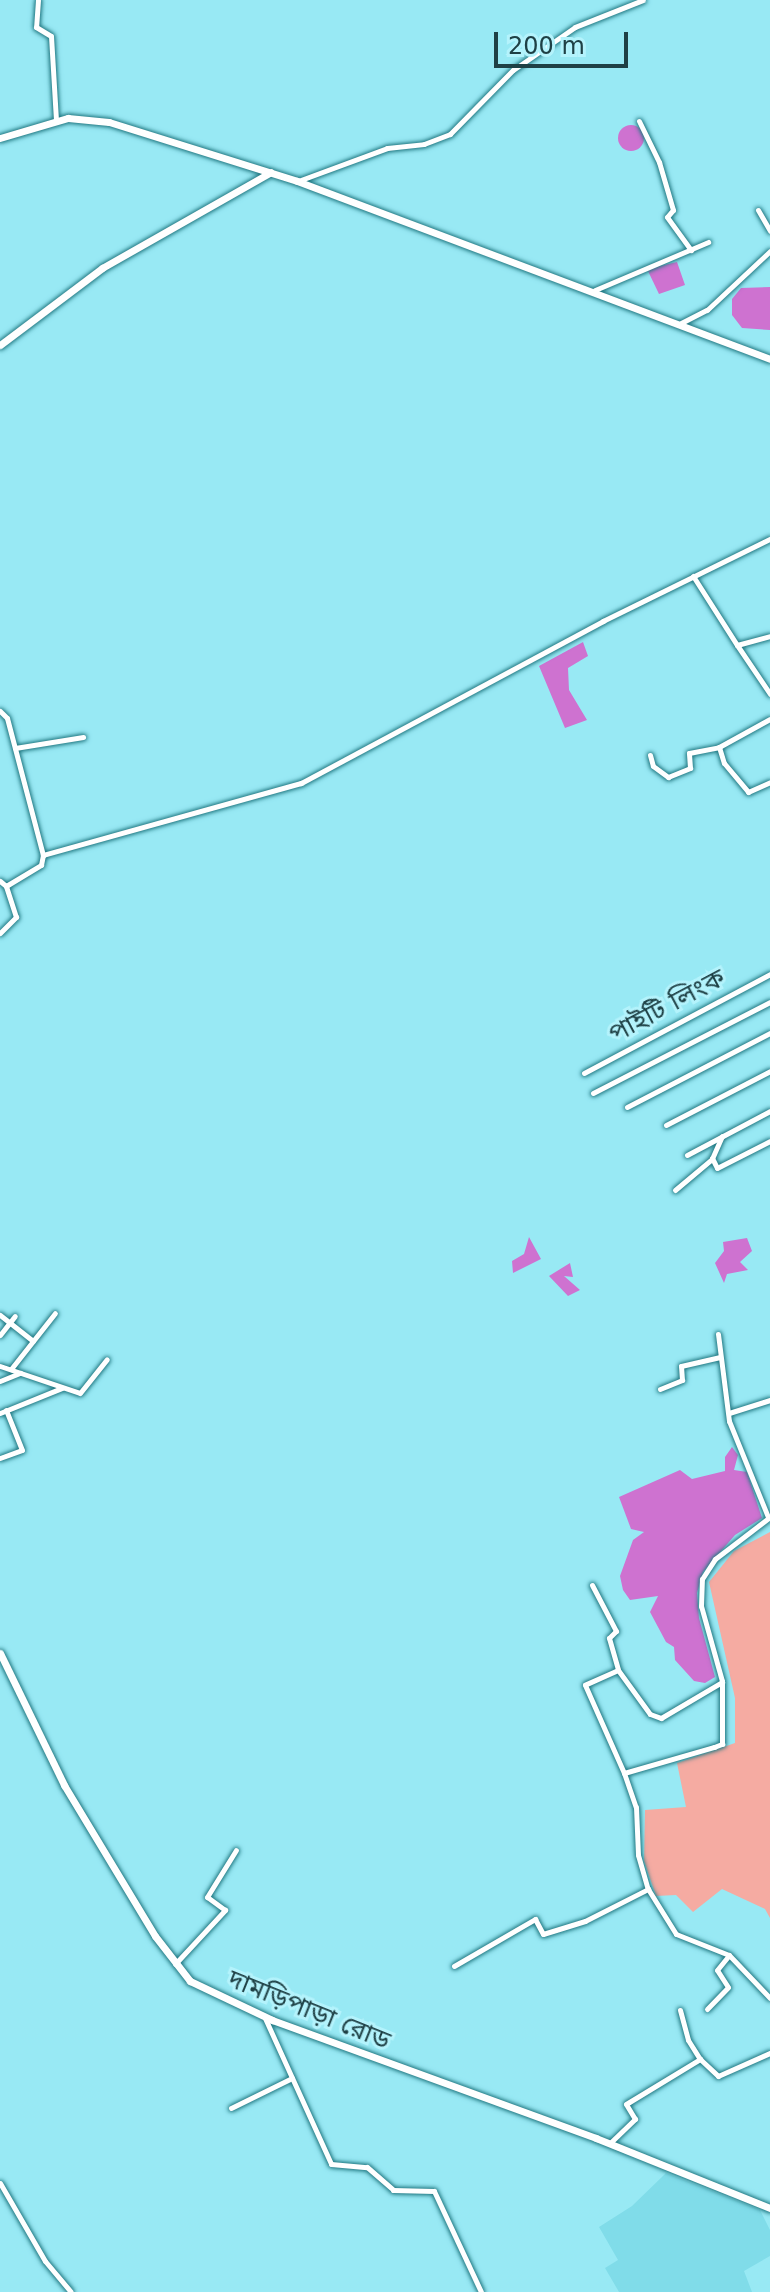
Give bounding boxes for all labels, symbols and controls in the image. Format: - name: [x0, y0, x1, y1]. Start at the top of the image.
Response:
- scale bar: [498, 16, 632, 66]
- text: 200 m: [508, 32, 585, 60]
- street label: পাইটি লিংক: [604, 962, 730, 1050]
- street label: দামড়িপাড়া রোড: [223, 1963, 395, 2057]

